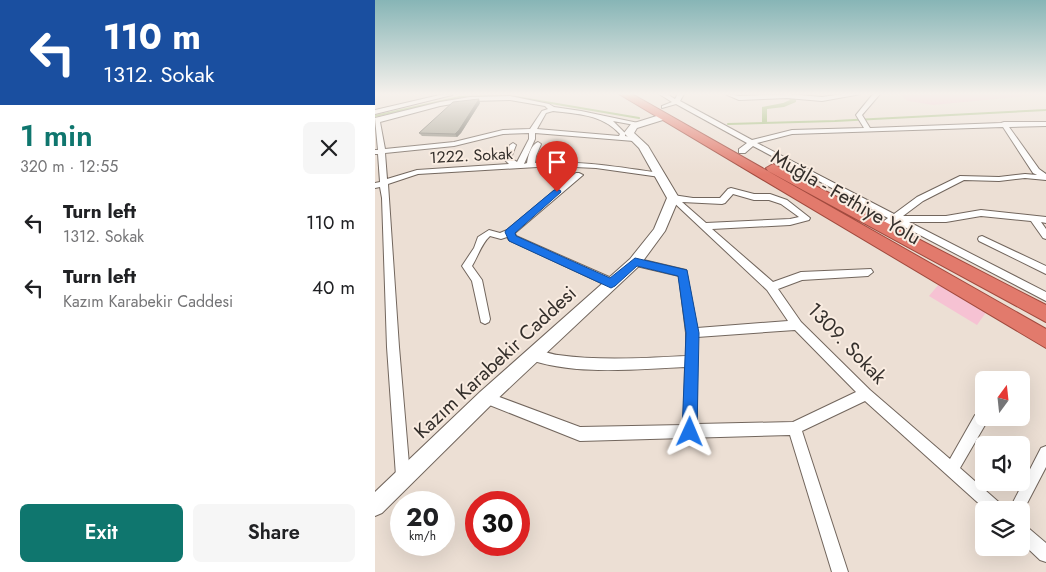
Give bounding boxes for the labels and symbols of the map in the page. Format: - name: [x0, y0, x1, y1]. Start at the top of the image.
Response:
- pin: [536, 141, 578, 192]
- street label: 1222. Sokak: [429, 142, 514, 169]
- street label: Muğla - Fethiye Yolu: [765, 143, 926, 252]
- street label: Kazım Karabekir Caddesi: [408, 279, 583, 445]
- street label: 1309. Sokak: [800, 296, 893, 391]
- north arrow: [975, 371, 1030, 426]
- position arrow: [663, 405, 715, 457]
- speed limit sign: 30: [465, 491, 530, 556]

